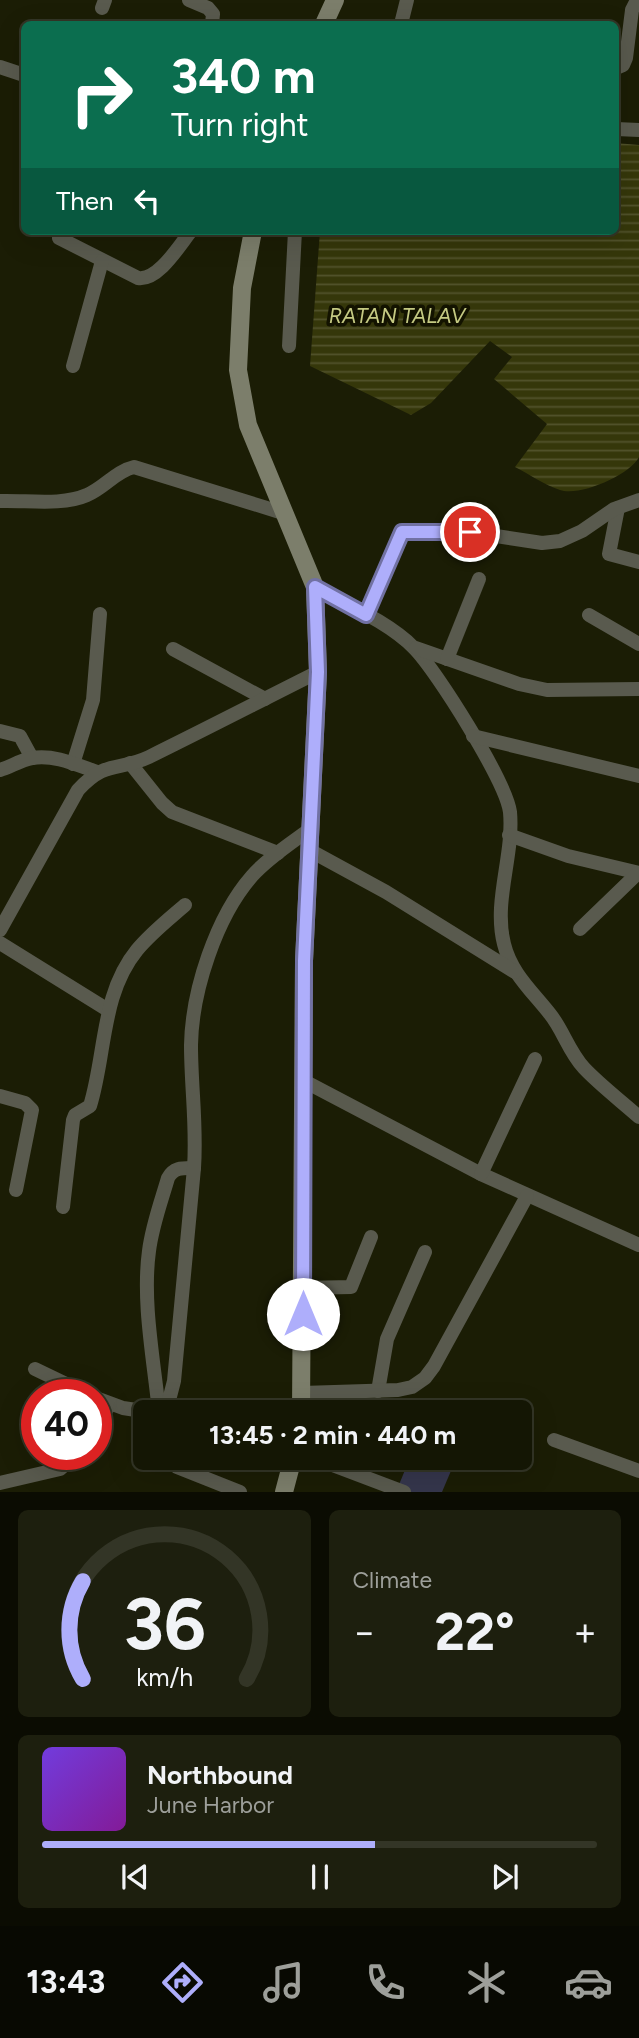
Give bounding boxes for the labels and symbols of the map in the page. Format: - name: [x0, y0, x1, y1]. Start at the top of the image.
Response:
- water label: RATAN TALAV: [329, 303, 467, 328]
- pin: [440, 502, 500, 562]
- position arrow: [266, 1277, 340, 1351]
- speed limit sign: 40: [21, 1379, 112, 1470]

